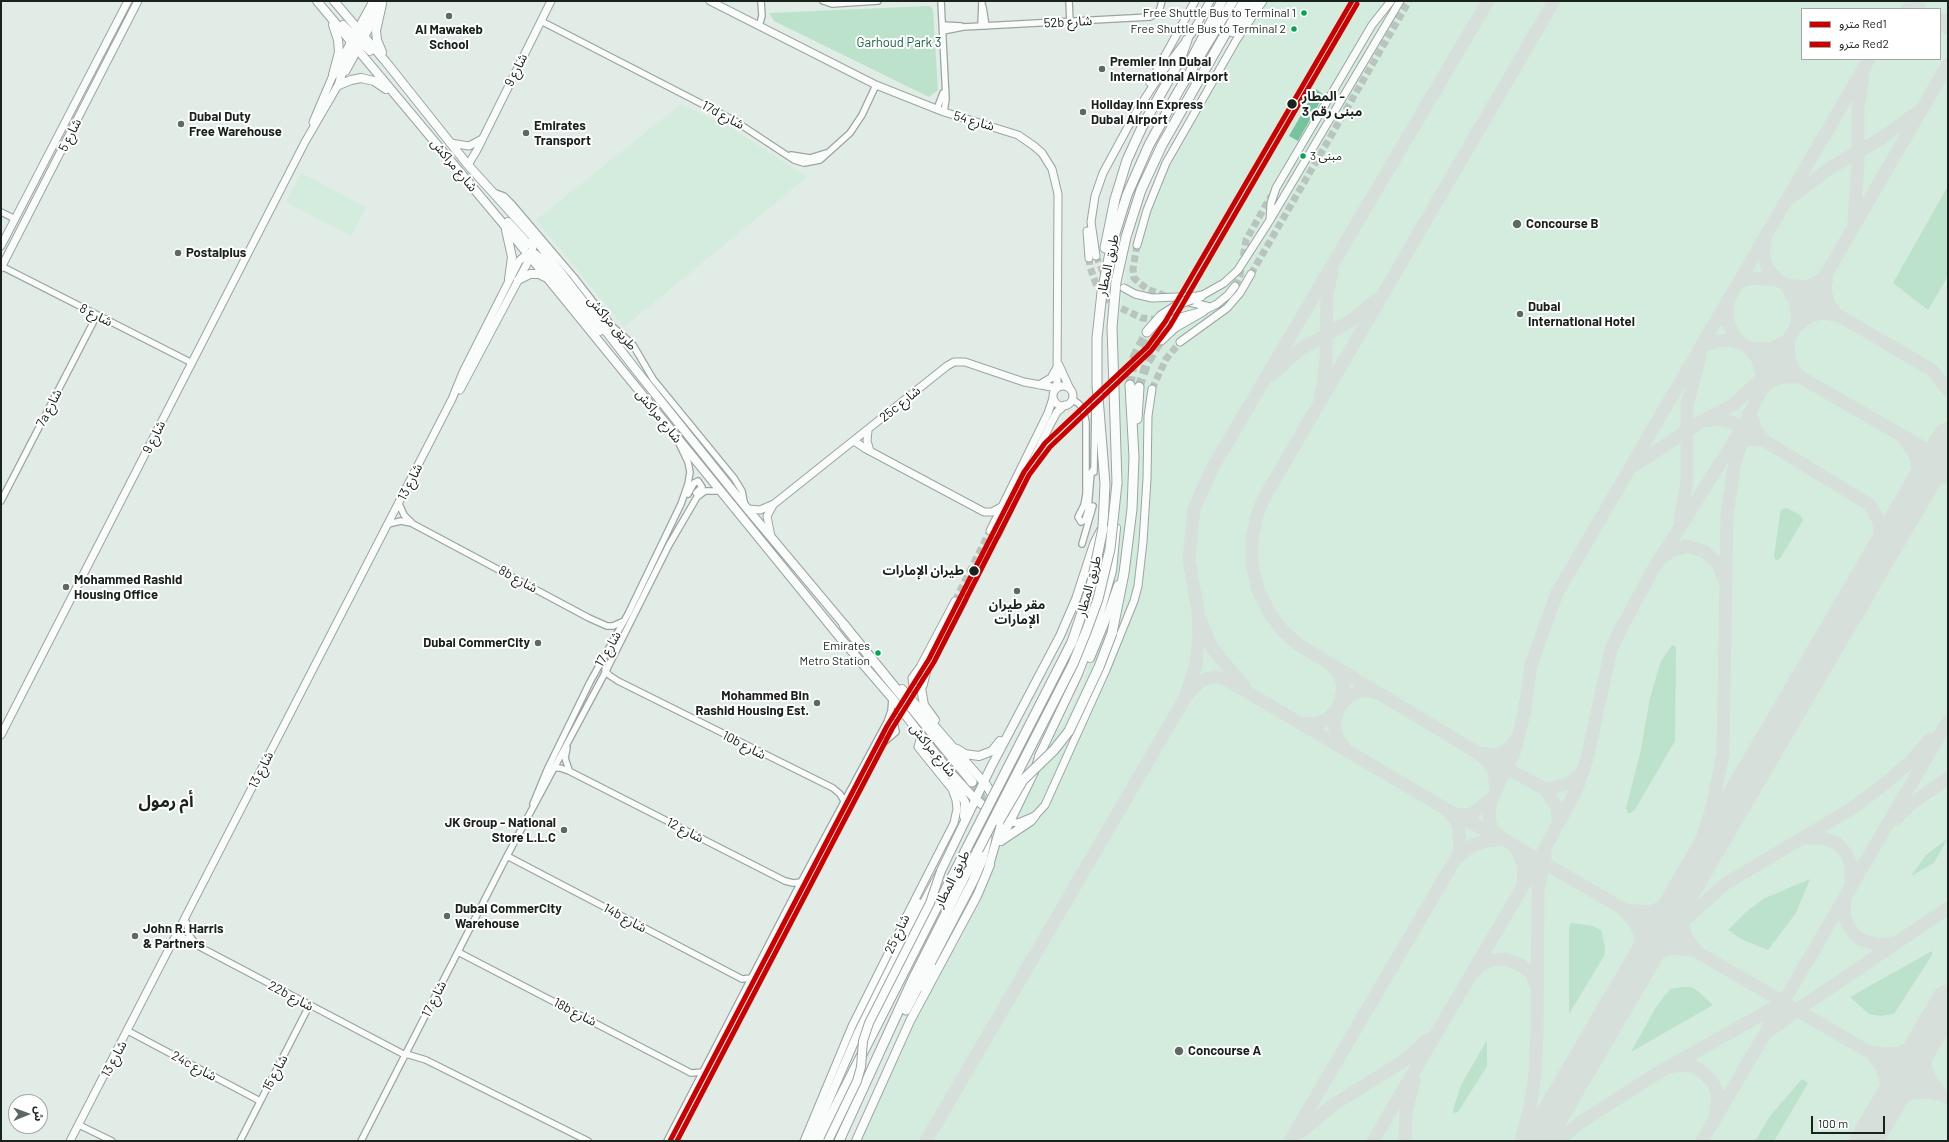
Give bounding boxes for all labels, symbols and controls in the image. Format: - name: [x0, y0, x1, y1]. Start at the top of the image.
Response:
- place label: Free Shuttle Bus to Terminal 1: [1143, 6, 1296, 20]
- marker: Free Shuttle Bus to Terminal 1: [1299, 8, 1309, 18]
- legend: [1801, 8, 1941, 60]
- marker: Al Mawakeb School: [444, 11, 454, 21]
- street label: 52b شارع: [1043, 13, 1093, 31]
- text: مترو Red1: [1839, 16, 1887, 30]
- place label: Al Mawakeb School: [415, 22, 483, 53]
- place label: Free Shuttle Bus to Terminal 2: [1131, 22, 1286, 36]
- marker: Free Shuttle Bus to Terminal 2: [1289, 24, 1299, 34]
- park label: Garhoud Park 3: [857, 35, 941, 51]
- text: مترو Red2: [1839, 36, 1889, 50]
- street label: شارع 9: [501, 51, 531, 89]
- place label: Premier Inn Dubai International Airport: [1110, 54, 1228, 85]
- marker: Premier Inn Dubai International Airport: [1097, 64, 1107, 74]
- place label: المطار - مبنى رقم 3: [1302, 89, 1362, 120]
- street label: 17d شارع: [699, 97, 747, 133]
- place label: Holiday Inn Express Dubai Airport: [1091, 97, 1203, 128]
- marker: المطار - مبنى رقم 3: [1285, 97, 1299, 111]
- marker: Holiday Inn Express Dubai Airport: [1078, 107, 1088, 117]
- street label: شارع 54: [952, 108, 996, 134]
- place label: Dubai Duty Free Warehouse: [189, 109, 282, 140]
- street label: شارع 5: [55, 116, 85, 154]
- place label: Emirates Transport: [534, 118, 591, 149]
- marker: Dubai Duty Free Warehouse: [176, 119, 186, 129]
- marker: Emirates Transport: [521, 128, 531, 138]
- street label: شارع مراكش: [427, 135, 481, 195]
- place label: مبنى 3: [1310, 149, 1342, 163]
- marker: مبنى 3: [1298, 151, 1308, 161]
- place label: Concourse B: [1526, 216, 1599, 232]
- marker: Concourse B: [1511, 218, 1523, 230]
- street label: طريق المطار: [1094, 233, 1122, 297]
- place label: Postalplus: [186, 245, 246, 261]
- marker: Postalplus: [173, 248, 183, 258]
- street label: طريق مراكش: [584, 293, 640, 353]
- place label: Dubai International Hotel: [1528, 299, 1635, 330]
- street label: شارع 8: [77, 300, 115, 330]
- marker: Dubai International Hotel: [1515, 309, 1525, 319]
- street label: 25c شارع: [876, 383, 924, 425]
- street label: 7a شارع: [33, 386, 65, 430]
- street label: شارع مراكش: [633, 386, 685, 446]
- street label: شارع 9: [139, 418, 169, 456]
- street label: شارع 13: [394, 461, 426, 503]
- street label: طريق المطار: [1073, 554, 1105, 618]
- street label: 8b شارع: [496, 562, 540, 596]
- place label: طيران الإمارات: [882, 563, 964, 579]
- marker: طيران الإمارات: [967, 564, 981, 578]
- place label: Mohammed Rashid Housing Office: [74, 572, 182, 603]
- marker: Mohammed Rashid Housing Office: [61, 582, 71, 592]
- marker: مقر طيران الإمارات: [1012, 586, 1022, 596]
- place label: مقر طيران الإمارات: [989, 597, 1045, 628]
- street label: شارع 17: [592, 628, 624, 670]
- place label: Dubai CommerCity: [423, 635, 530, 651]
- marker: Dubai CommerCity: [533, 638, 543, 648]
- place label: Emirates Metro Station: [800, 639, 870, 667]
- marker: Emirates Metro Station: [873, 648, 883, 658]
- place label: Mohammed Bin Rashid Housing Est.: [695, 688, 809, 719]
- marker: Mohammed Bin Rashid Housing Est.: [812, 698, 822, 708]
- street label: شارع مراكش: [907, 720, 959, 780]
- street label: 10b شارع: [720, 727, 768, 763]
- street label: شارع 13: [245, 749, 277, 791]
- district label: أم رمول: [139, 791, 193, 811]
- street label: شارع 12: [664, 814, 706, 846]
- place label: JK Group - National Store L.L.C: [445, 815, 556, 846]
- marker: JK Group - National Store L.L.C: [559, 825, 569, 835]
- street label: طريق المطار: [931, 848, 973, 910]
- street label: 14b شارع: [601, 900, 649, 936]
- place label: Dubai CommerCity Warehouse: [455, 901, 562, 932]
- marker: Dubai CommerCity Warehouse: [442, 911, 452, 921]
- street label: شارع 25: [881, 912, 913, 956]
- place label: John R. Harris & Partners: [143, 921, 224, 952]
- marker: John R. Harris & Partners: [130, 931, 140, 941]
- street label: 22b شارع: [266, 978, 316, 1014]
- street label: شارع 17: [418, 978, 450, 1020]
- street label: 18b شارع: [551, 995, 599, 1029]
- street label: شارع 13: [98, 1038, 130, 1080]
- place label: Concourse A: [1188, 1043, 1261, 1059]
- marker: Concourse A: [1173, 1045, 1185, 1057]
- street label: 24c شارع: [169, 1048, 219, 1084]
- street label: شارع 15: [259, 1052, 291, 1094]
- north arrow: [8, 1094, 48, 1134]
- text: ش: [33, 1106, 46, 1121]
- scale bar: [1813, 1108, 1887, 1134]
- text: 100 m: [1818, 1116, 1848, 1130]

